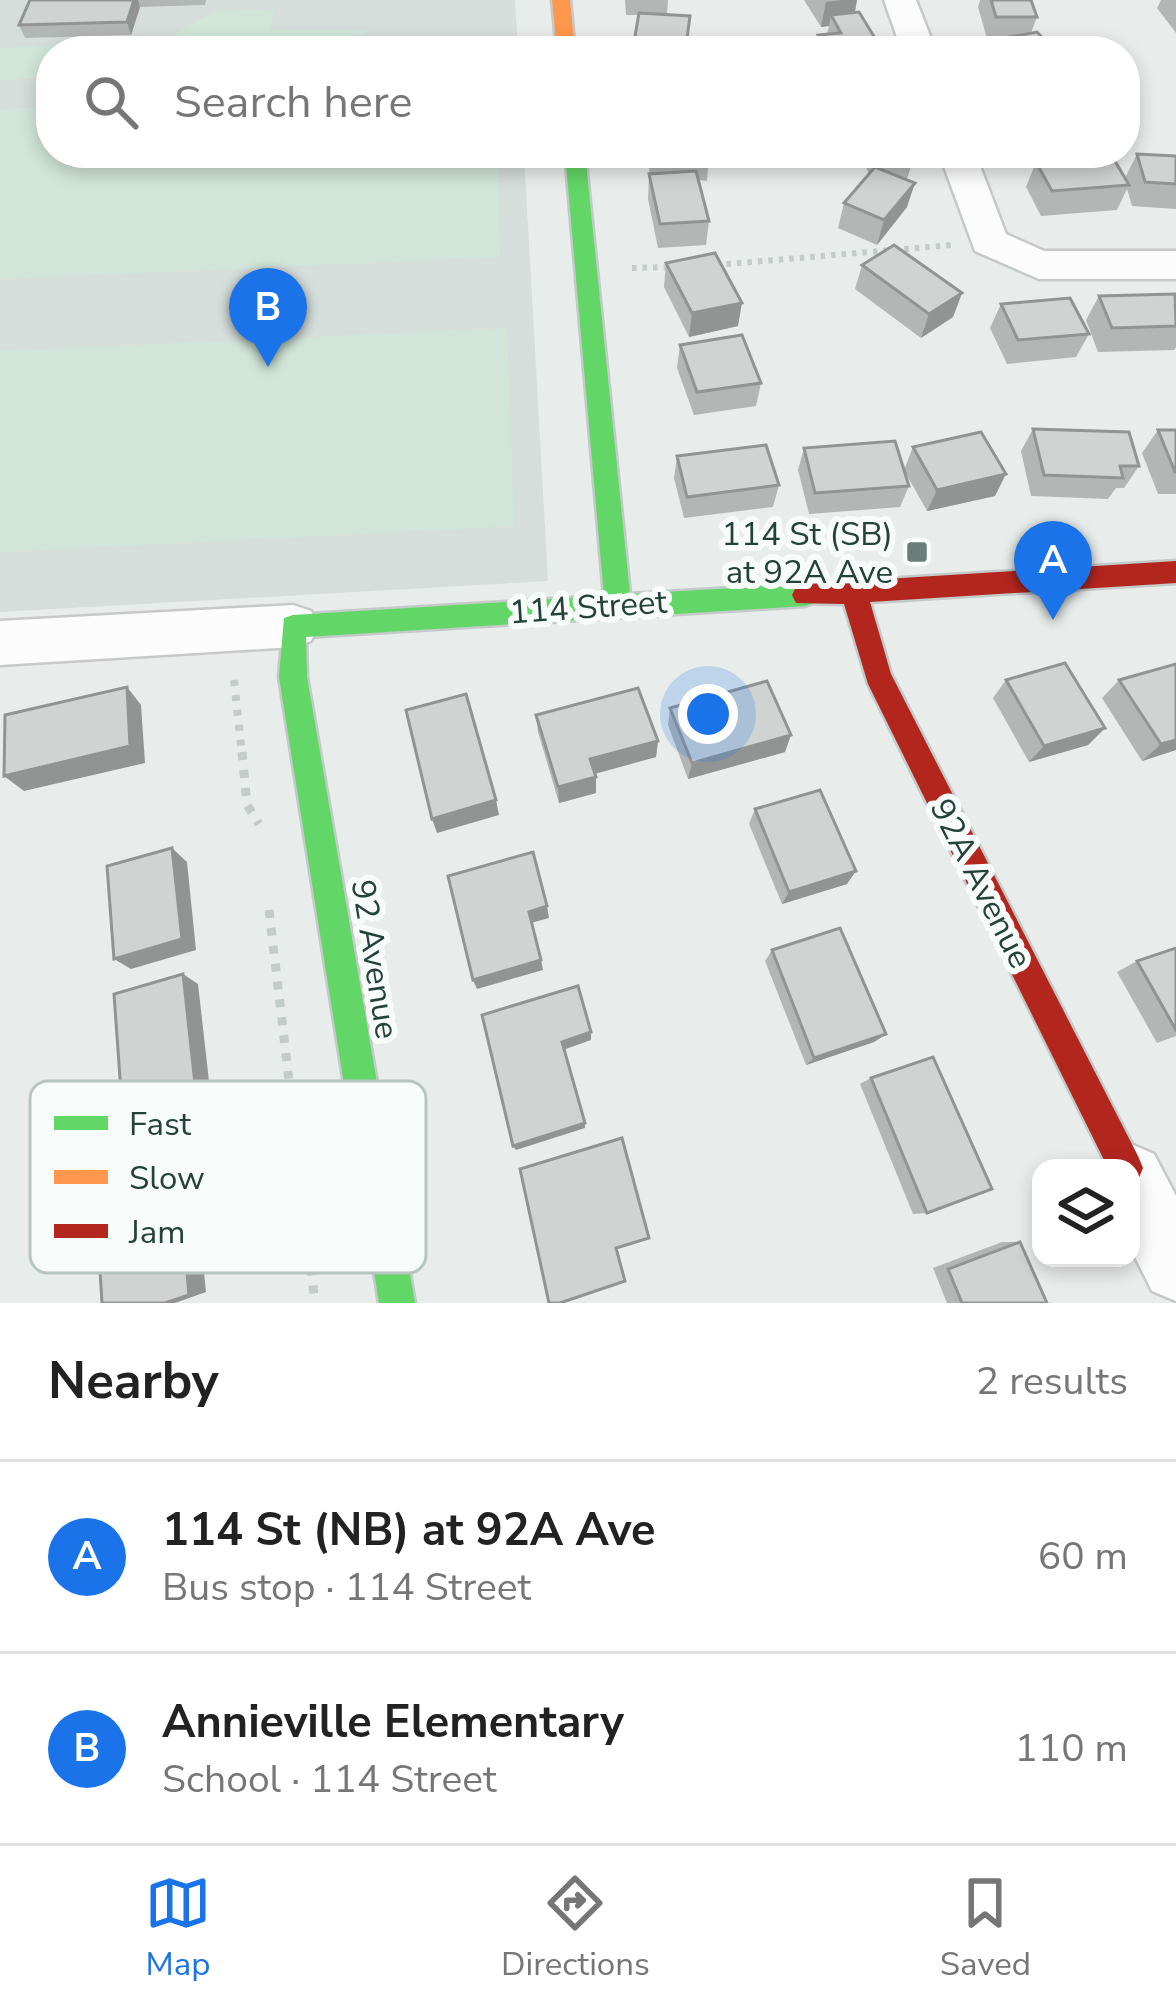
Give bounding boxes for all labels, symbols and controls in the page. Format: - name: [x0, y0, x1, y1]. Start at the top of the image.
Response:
- search box: [36, 36, 1140, 168]
- icon: search: [78, 69, 144, 135]
- text: Search here: [174, 72, 413, 133]
- pin: B: [229, 268, 307, 367]
- place label: 114 St (SB) at 92A Ave: [721, 512, 893, 595]
- pin: A: [1014, 521, 1092, 620]
- marker: 114 St (SB) at 92A Ave: [904, 539, 930, 565]
- street label: 114 Street: [508, 580, 669, 635]
- your location: [678, 684, 738, 744]
- street label: 92A Avenue: [919, 791, 1043, 976]
- street label: 92 Avenue: [340, 877, 409, 1042]
- legend: [30, 1081, 426, 1273]
- text: Fast: [129, 1102, 192, 1147]
- text: Slow: [129, 1156, 205, 1201]
- map controls: [1032, 1159, 1140, 1267]
- button: layers: [1032, 1159, 1140, 1267]
- text: Jam: [128, 1210, 185, 1255]
- text: Nearby: [48, 1346, 219, 1416]
- text: 2 results: [976, 1355, 1128, 1408]
- text: 114 St (NB) at 92A Ave: [162, 1500, 655, 1561]
- text: A: [72, 1530, 102, 1583]
- text: 60 m: [1038, 1530, 1128, 1583]
- text: Bus stop · 114 Street: [162, 1561, 531, 1614]
- text: Annieville Elementary: [162, 1692, 624, 1753]
- text: B: [74, 1722, 100, 1775]
- text: 110 m: [1014, 1722, 1128, 1775]
- text: School · 114 Street: [162, 1753, 497, 1806]
- tab: Map: [145, 1870, 211, 1987]
- tab: Directions: [501, 1870, 650, 1987]
- tab: Saved: [940, 1870, 1031, 1987]

